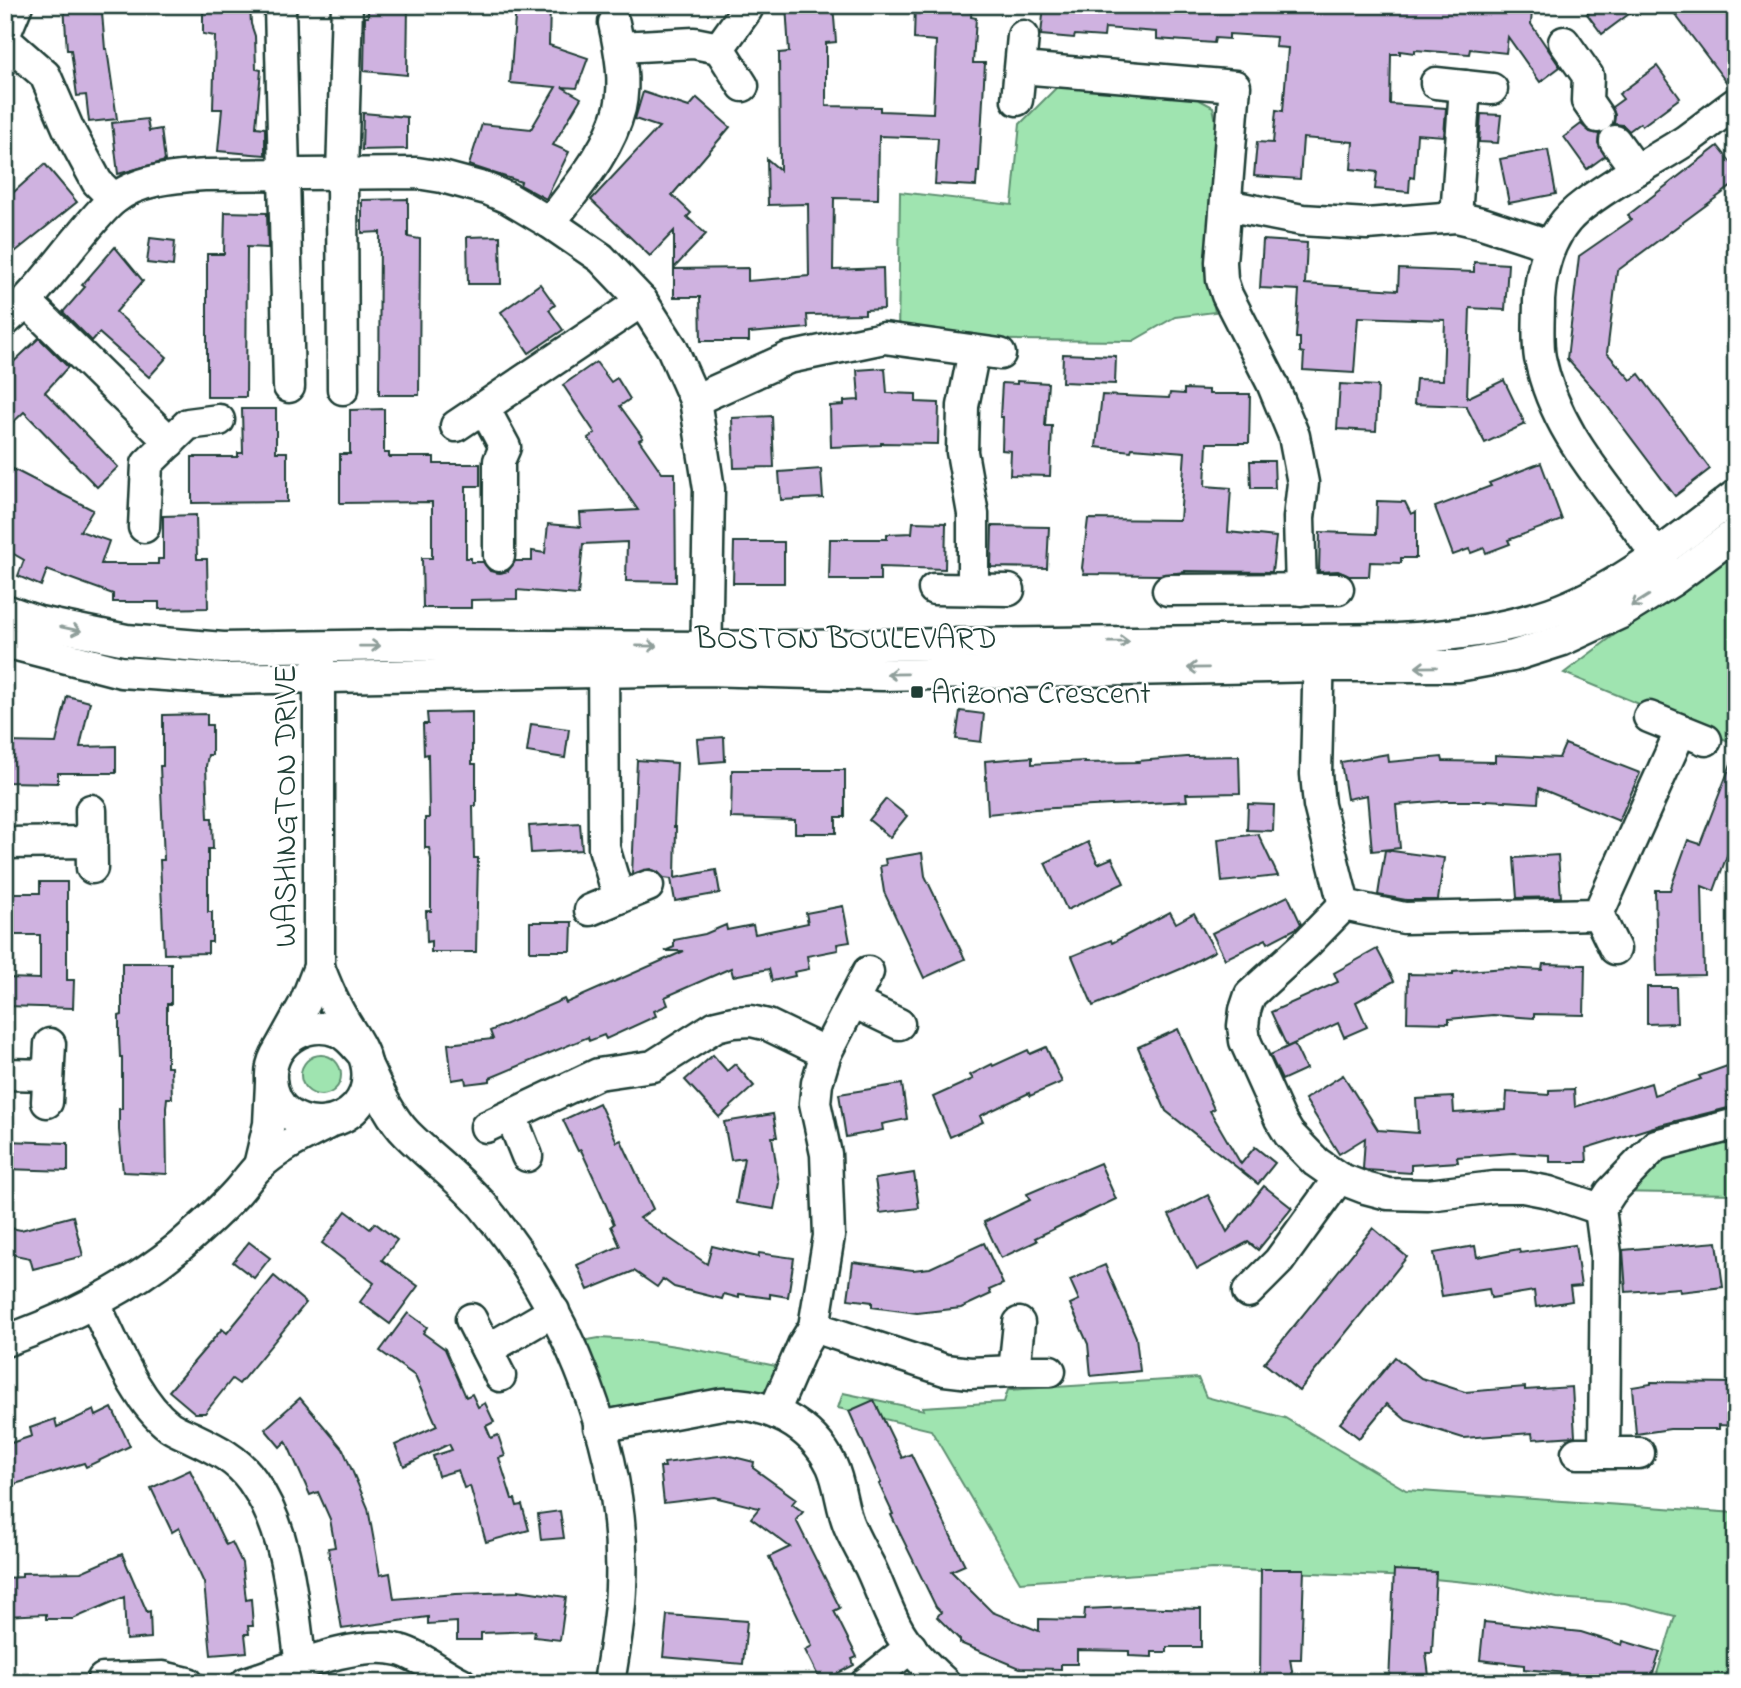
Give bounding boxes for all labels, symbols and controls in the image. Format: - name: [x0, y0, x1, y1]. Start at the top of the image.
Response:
- one-way arrow: [1631, 594, 1651, 608]
- street label: BOSTON BOULEVARD: [694, 617, 997, 664]
- one-way arrow: [59, 622, 82, 636]
- one-way arrow: [1108, 635, 1131, 649]
- one-way arrow: [359, 639, 382, 653]
- one-way arrow: [635, 639, 658, 653]
- one-way arrow: [1415, 660, 1438, 673]
- one-way arrow: [1187, 662, 1210, 675]
- street label: WASHINGTON DRIVE: [264, 664, 311, 948]
- one-way arrow: [886, 668, 909, 681]
- place label: Arizona Crescent: [931, 672, 1151, 719]
- marker: Arizona Crescent: [909, 684, 925, 700]

